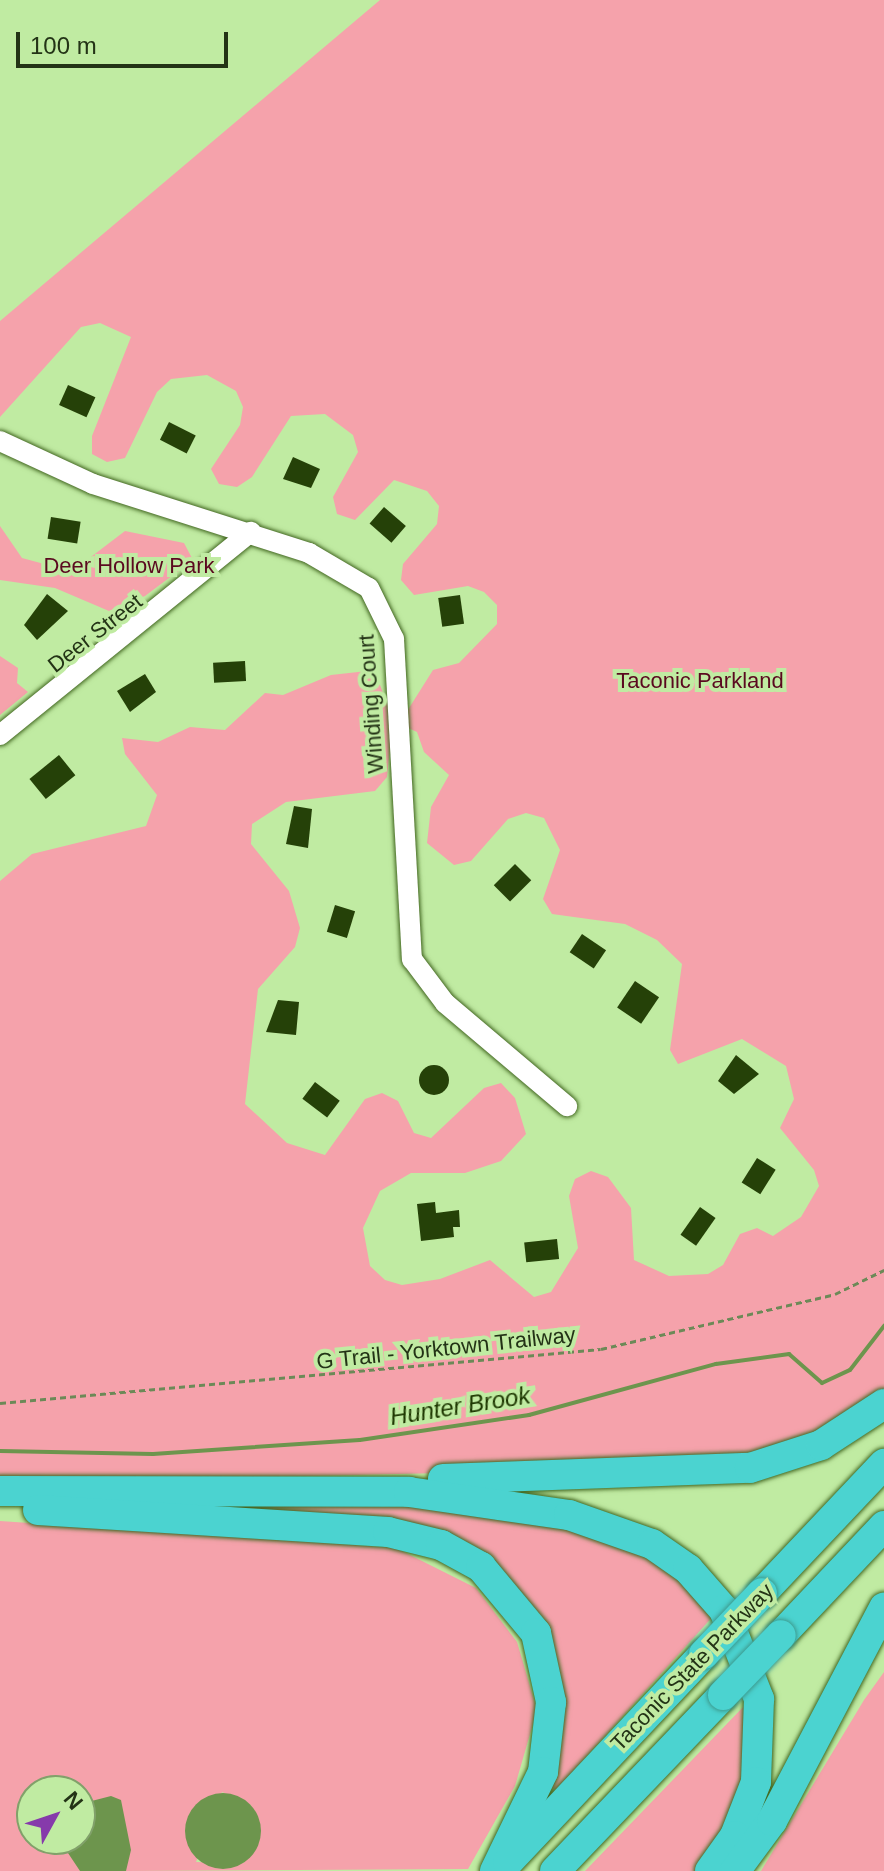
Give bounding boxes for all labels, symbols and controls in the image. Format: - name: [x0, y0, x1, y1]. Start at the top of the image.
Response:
- scale bar: [20, 16, 232, 66]
- text: 100 m: [30, 32, 97, 59]
- park label: Deer Hollow Park: [43, 553, 215, 579]
- street label: Deer Street: [43, 588, 147, 678]
- street label: Winding Court: [353, 634, 389, 774]
- park label: Taconic Parkland: [616, 668, 784, 694]
- street label: G Trail - Yorktown Trailway: [315, 1321, 577, 1375]
- water label: Hunter Brook: [388, 1381, 532, 1431]
- street label: Taconic State Parkway: [605, 1578, 779, 1756]
- north arrow: [16, 1775, 96, 1855]
- text: N: [59, 1786, 88, 1815]

